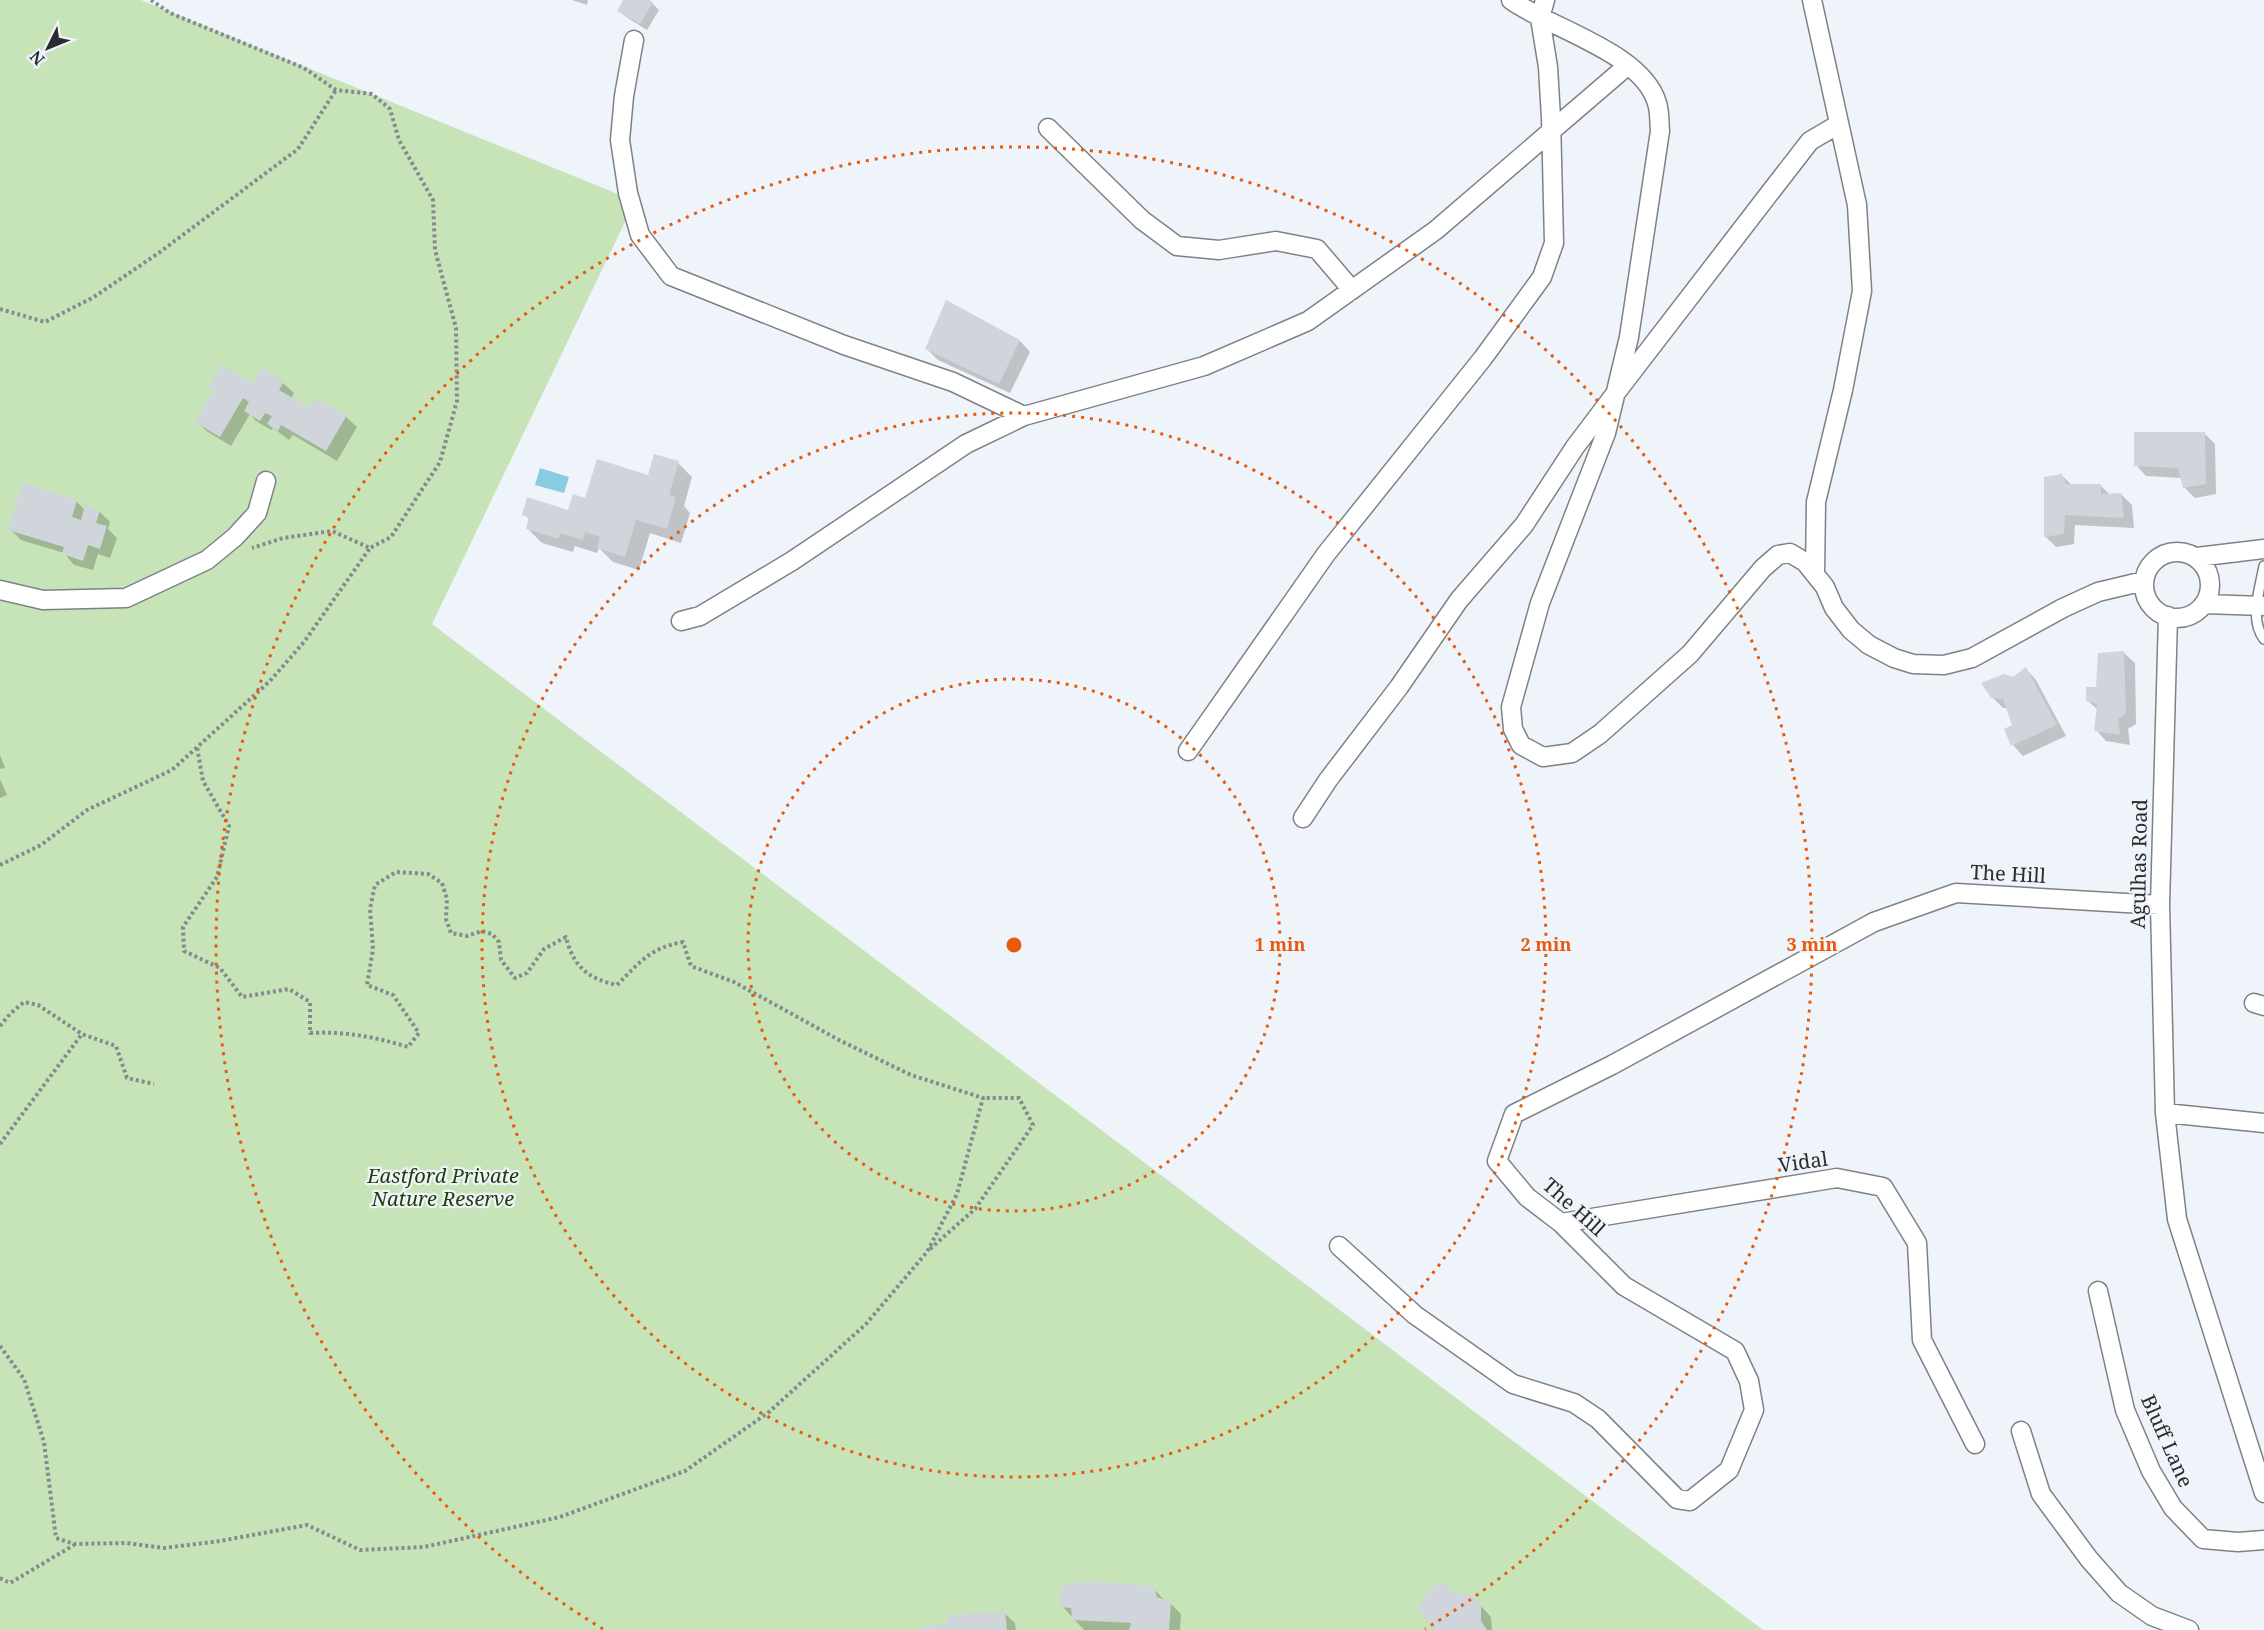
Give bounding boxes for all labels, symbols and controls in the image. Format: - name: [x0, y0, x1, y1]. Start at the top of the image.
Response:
- north arrow: [18, 18, 78, 78]
- text: N: [24, 46, 49, 70]
- street label: Agulhas Road: [2124, 799, 2153, 929]
- street label: The Hill: [1970, 858, 2046, 889]
- text: 1 min: [1255, 932, 1305, 956]
- text: 2 min: [1521, 932, 1571, 956]
- text: 3 min: [1787, 932, 1837, 956]
- centre of rings: [1004, 935, 1024, 955]
- street label: Vidal: [1776, 1145, 1829, 1178]
- park label: Eastford Private Nature Reserve: [366, 1162, 519, 1212]
- street label: The Hill: [1537, 1171, 1611, 1242]
- street label: Bluff Lane: [2135, 1390, 2200, 1491]

